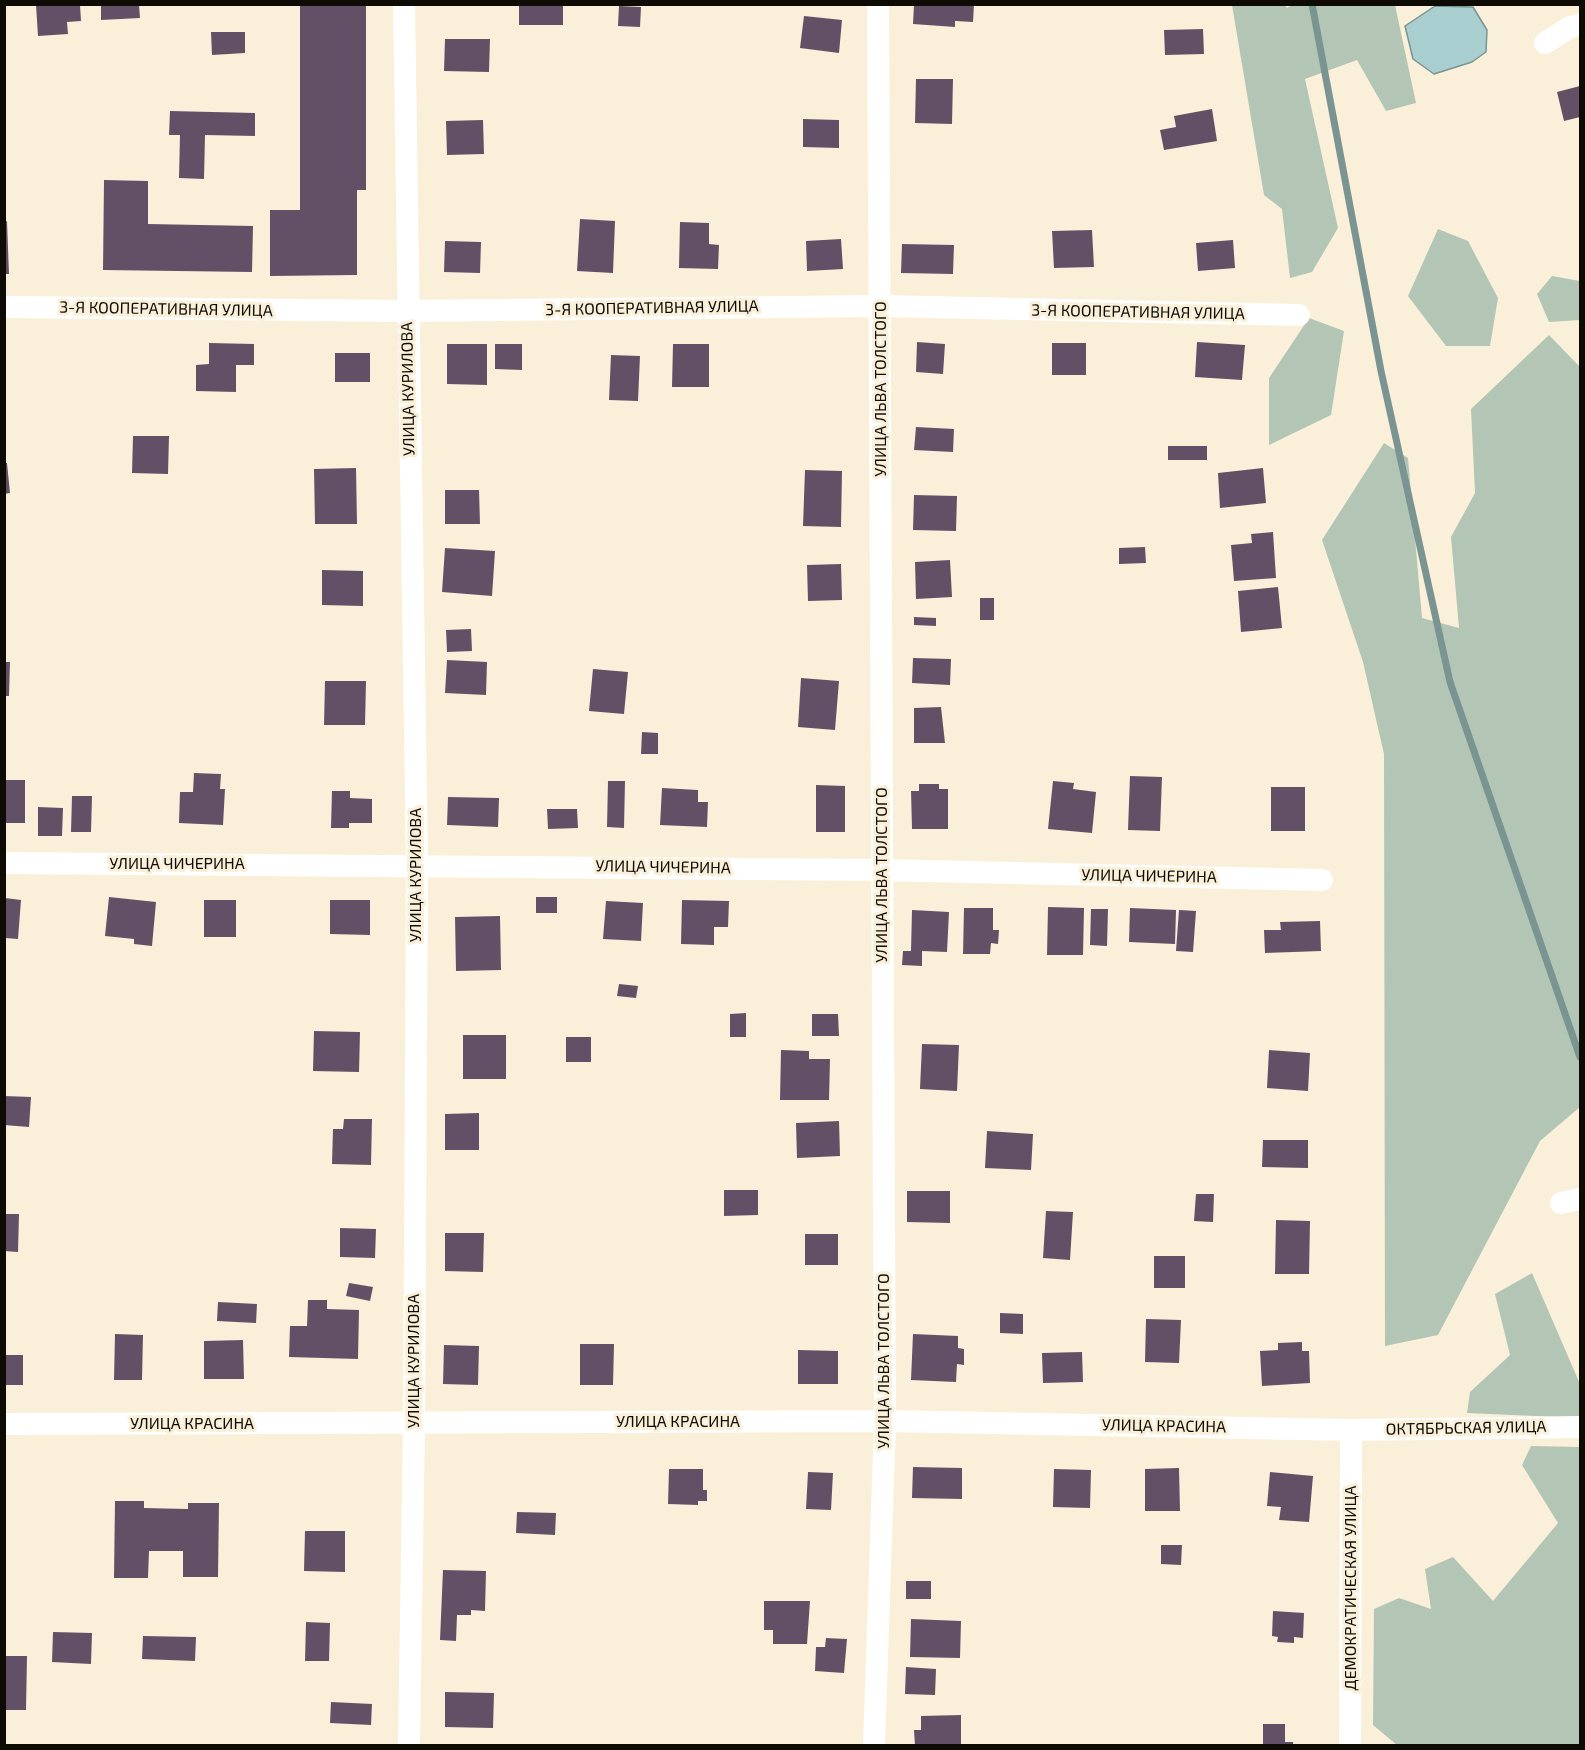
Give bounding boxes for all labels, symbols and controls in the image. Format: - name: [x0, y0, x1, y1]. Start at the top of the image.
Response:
- street label: 3-Я КООПЕРАТИВНАЯ УЛИЦА: [545, 297, 759, 319]
- street label: 3-Я КООПЕРАТИВНАЯ УЛИЦА: [59, 298, 273, 320]
- street label: УЛИЦА ЛЬВА ТОЛСТОГО: [871, 301, 891, 477]
- street label: 3-Я КООПЕРАТИВНАЯ УЛИЦА: [1031, 301, 1245, 323]
- street label: УЛИЦА КУРИЛОВА: [397, 322, 419, 456]
- street label: УЛИЦА ЛЬВА ТОЛСТОГО: [872, 787, 892, 963]
- street label: УЛИЦА КУРИЛОВА: [406, 808, 426, 942]
- street label: УЛИЦА ЧИЧЕРИНА: [109, 854, 245, 874]
- street label: УЛИЦА ЧИЧЕРИНА: [595, 856, 731, 878]
- street label: УЛИЦА ЧИЧЕРИНА: [1081, 865, 1217, 887]
- street label: УЛИЦА ЛЬВА ТОЛСТОГО: [874, 1273, 894, 1449]
- street label: УЛИЦА КУРИЛОВА: [404, 1294, 424, 1428]
- street label: УЛИЦА КРАСИНА: [616, 1412, 740, 1432]
- street label: УЛИЦА КРАСИНА: [130, 1414, 254, 1434]
- street label: УЛИЦА КРАСИНА: [1102, 1415, 1226, 1437]
- street label: ОКТЯБРЬСКАЯ УЛИЦА: [1385, 1417, 1547, 1439]
- street label: ДЕМОКРАТИЧЕСКАЯ УЛИЦА: [1341, 1486, 1361, 1690]

